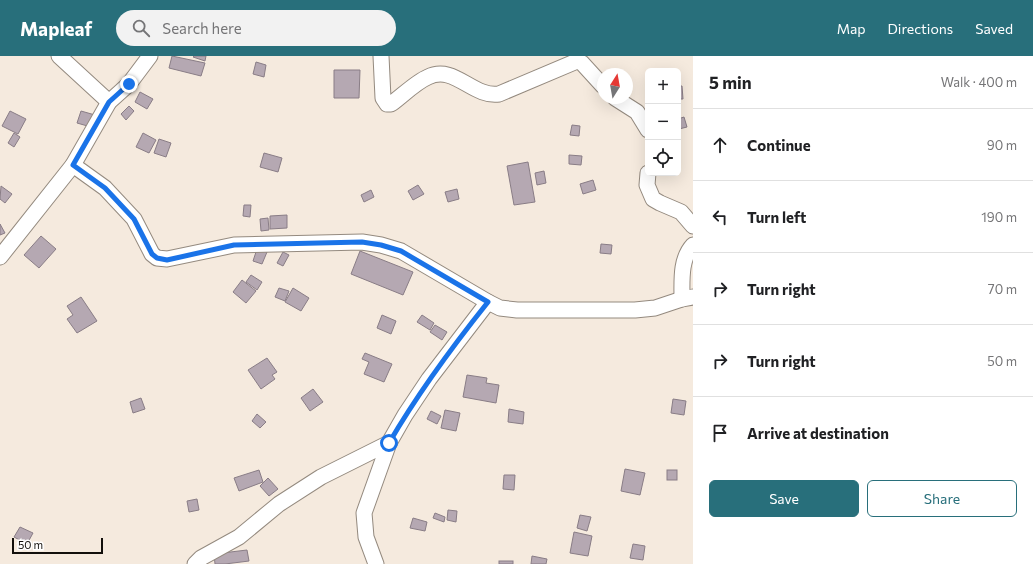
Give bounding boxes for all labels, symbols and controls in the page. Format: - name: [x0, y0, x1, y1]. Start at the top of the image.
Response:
- search box: [116, 10, 396, 46]
- text: Mapleaf: [20, 17, 92, 40]
- icon: search: [130, 17, 152, 39]
- text: Search here: [162, 19, 242, 37]
- text: Map: [837, 20, 866, 37]
- text: Directions: [888, 20, 953, 37]
- text: Saved: [975, 20, 1013, 37]
- north arrow: [597, 68, 633, 104]
- map controls: [645, 68, 681, 176]
- button: +: [645, 68, 681, 104]
- text: 5 min: [709, 72, 752, 93]
- text: Walk · 400 m: [941, 74, 1017, 90]
- route end: [120, 75, 138, 93]
- button: −: [645, 104, 681, 140]
- icon: ahead: [709, 134, 731, 156]
- text: Continue: [747, 136, 811, 154]
- text: 90 m: [987, 137, 1017, 153]
- button: locate: [645, 140, 681, 176]
- icon: left: [709, 206, 731, 228]
- text: Turn left: [747, 208, 806, 226]
- text: 190 m: [981, 209, 1017, 225]
- icon: right: [709, 278, 731, 300]
- text: Turn right: [747, 280, 816, 298]
- text: 70 m: [988, 281, 1017, 297]
- icon: right: [709, 350, 731, 372]
- text: Turn right: [747, 352, 816, 370]
- text: 50 m: [987, 353, 1017, 369]
- icon: arrive: [709, 422, 731, 444]
- text: Arrive at destination: [747, 424, 889, 442]
- route start: [380, 434, 398, 452]
- button: Save: [709, 480, 859, 517]
- button: Share: [867, 480, 1017, 517]
- scale bar: [12, 536, 103, 555]
- text: 50 m: [18, 538, 43, 551]

